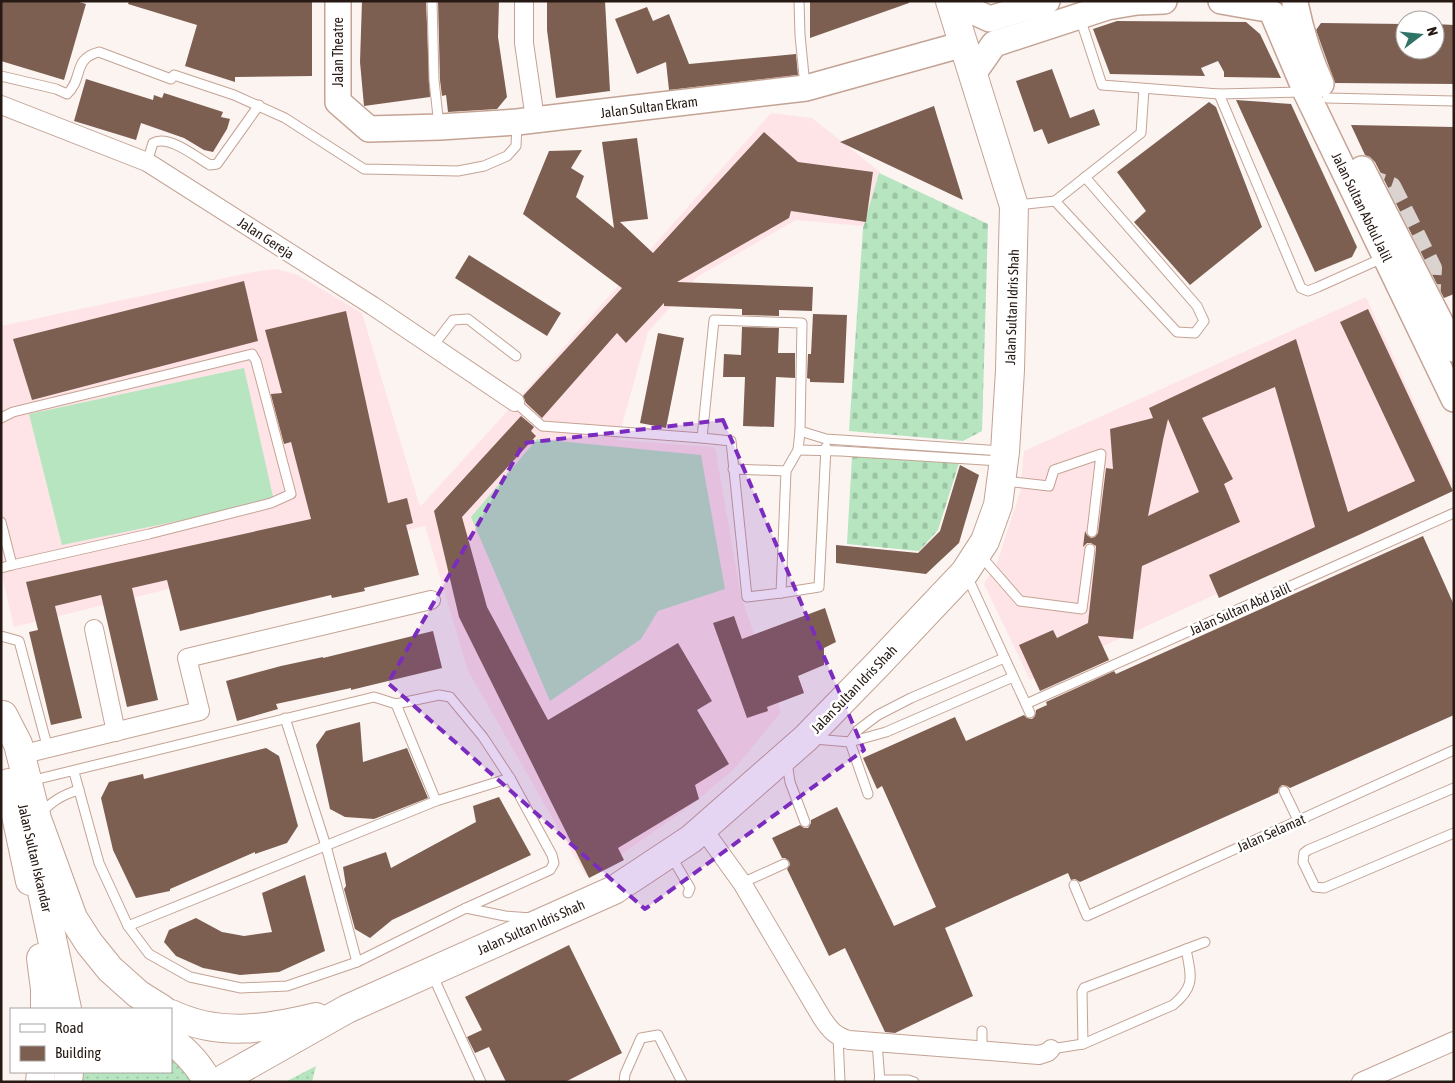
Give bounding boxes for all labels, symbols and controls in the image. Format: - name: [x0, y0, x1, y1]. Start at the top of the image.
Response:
- north arrow: [1395, 10, 1445, 60]
- street label: Jalan Theatre: [330, 17, 346, 87]
- text: N: [1424, 25, 1441, 38]
- street label: Jalan Sultan Ekram: [599, 93, 699, 121]
- street label: Jalan Sultan Abdul Jalil: [1329, 150, 1396, 265]
- street label: Jalan Gereja: [235, 214, 297, 262]
- street label: Jalan Sultan Idris Shah: [1002, 249, 1022, 365]
- street label: Jalan Sultan Abd Jalil: [1187, 579, 1293, 639]
- street label: Jalan Sultan Idris Shah: [808, 642, 900, 736]
- street label: Jalan Sultan Iskandar: [15, 802, 55, 915]
- street label: Jalan Selamat: [1234, 811, 1308, 855]
- street label: Jalan Sultan Idris Shah: [475, 896, 587, 958]
- legend: [10, 1008, 172, 1073]
- text: Road: [55, 1019, 84, 1036]
- text: Building: [55, 1044, 101, 1061]

